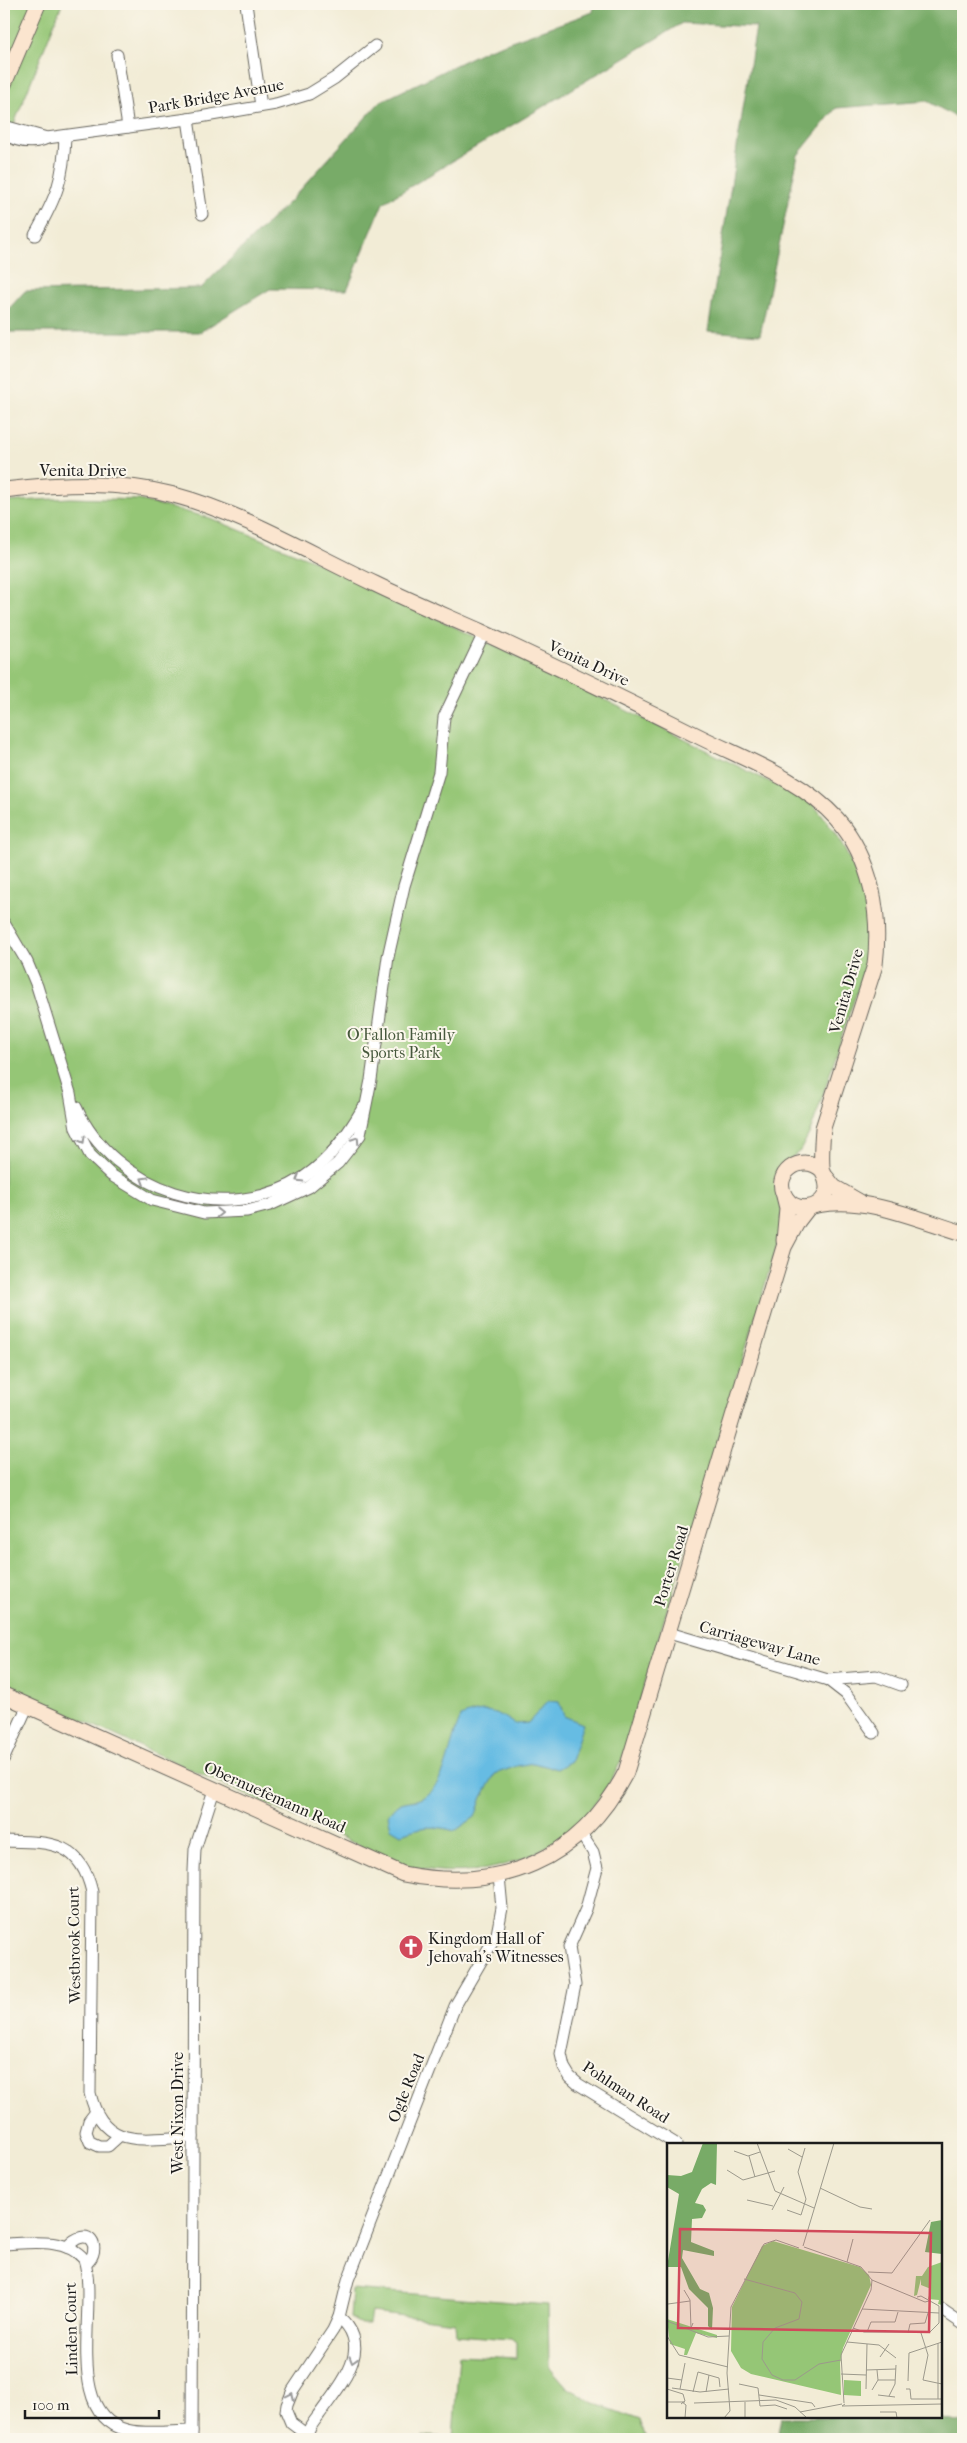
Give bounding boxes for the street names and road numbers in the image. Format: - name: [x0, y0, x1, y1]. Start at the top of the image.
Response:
- street label: Park Bridge Avenue: [147, 75, 285, 117]
- street label: Venita Drive: [39, 461, 127, 480]
- street label: Venita Drive: [545, 636, 632, 690]
- street label: Venita Drive: [825, 947, 867, 1036]
- street label: Porter Road: [650, 1523, 692, 1609]
- street label: Carriageway Lane: [697, 1617, 823, 1669]
- street label: Obernuefemann Road: [201, 1757, 349, 1837]
- street label: Westbrook Court: [63, 1886, 85, 2005]
- street label: Ogle Road: [384, 2051, 428, 2125]
- street label: West Nixon Drive: [168, 2052, 187, 2175]
- street label: Pohlman Road: [579, 2057, 673, 2127]
- street label: Linden Court: [61, 2282, 81, 2376]

